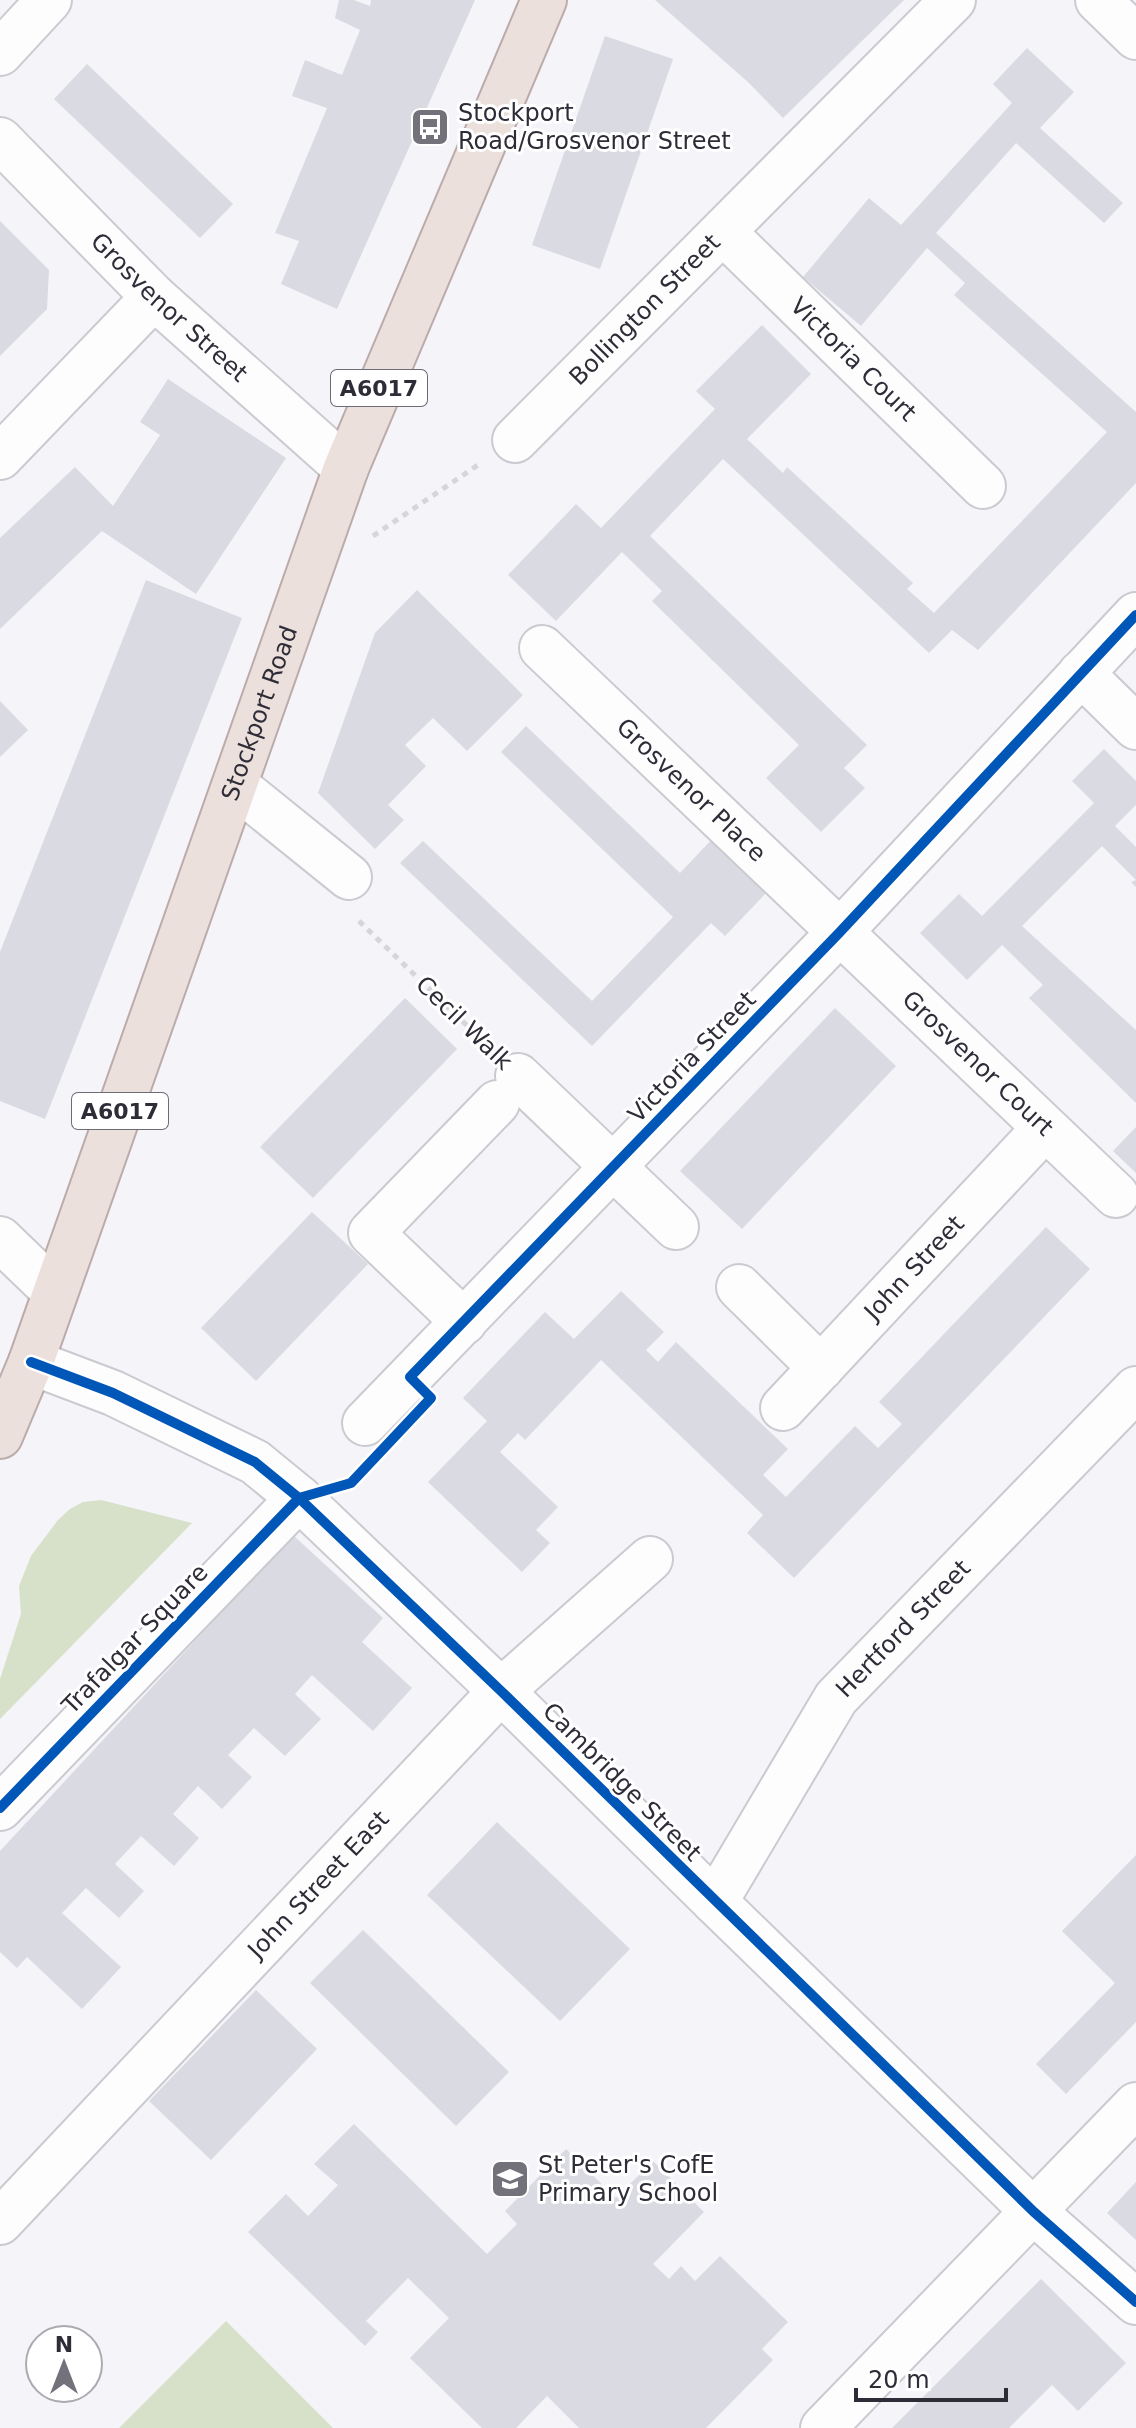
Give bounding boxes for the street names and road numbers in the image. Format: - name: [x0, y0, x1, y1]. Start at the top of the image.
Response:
- street label: Grosvenor Street: [85, 227, 253, 387]
- street label: Bollington Street: [564, 228, 726, 391]
- street label: Victoria Court: [784, 292, 922, 427]
- road number: A6017: [331, 370, 427, 406]
- street label: Stockport Road: [216, 622, 303, 805]
- street label: Grosvenor Place: [611, 713, 772, 868]
- street label: Cecil Walk: [410, 970, 518, 1076]
- street label: Grosvenor Court: [897, 985, 1059, 1142]
- street label: Victoria Street: [622, 986, 762, 1128]
- road number: A6017: [72, 1093, 168, 1129]
- street label: John Street: [857, 1210, 970, 1327]
- street label: Hertford Street: [830, 1554, 976, 1703]
- street label: Trafalgar Square: [56, 1558, 214, 1720]
- street label: Cambridge Street: [537, 1697, 707, 1867]
- street label: John Street East: [241, 1805, 395, 1965]

